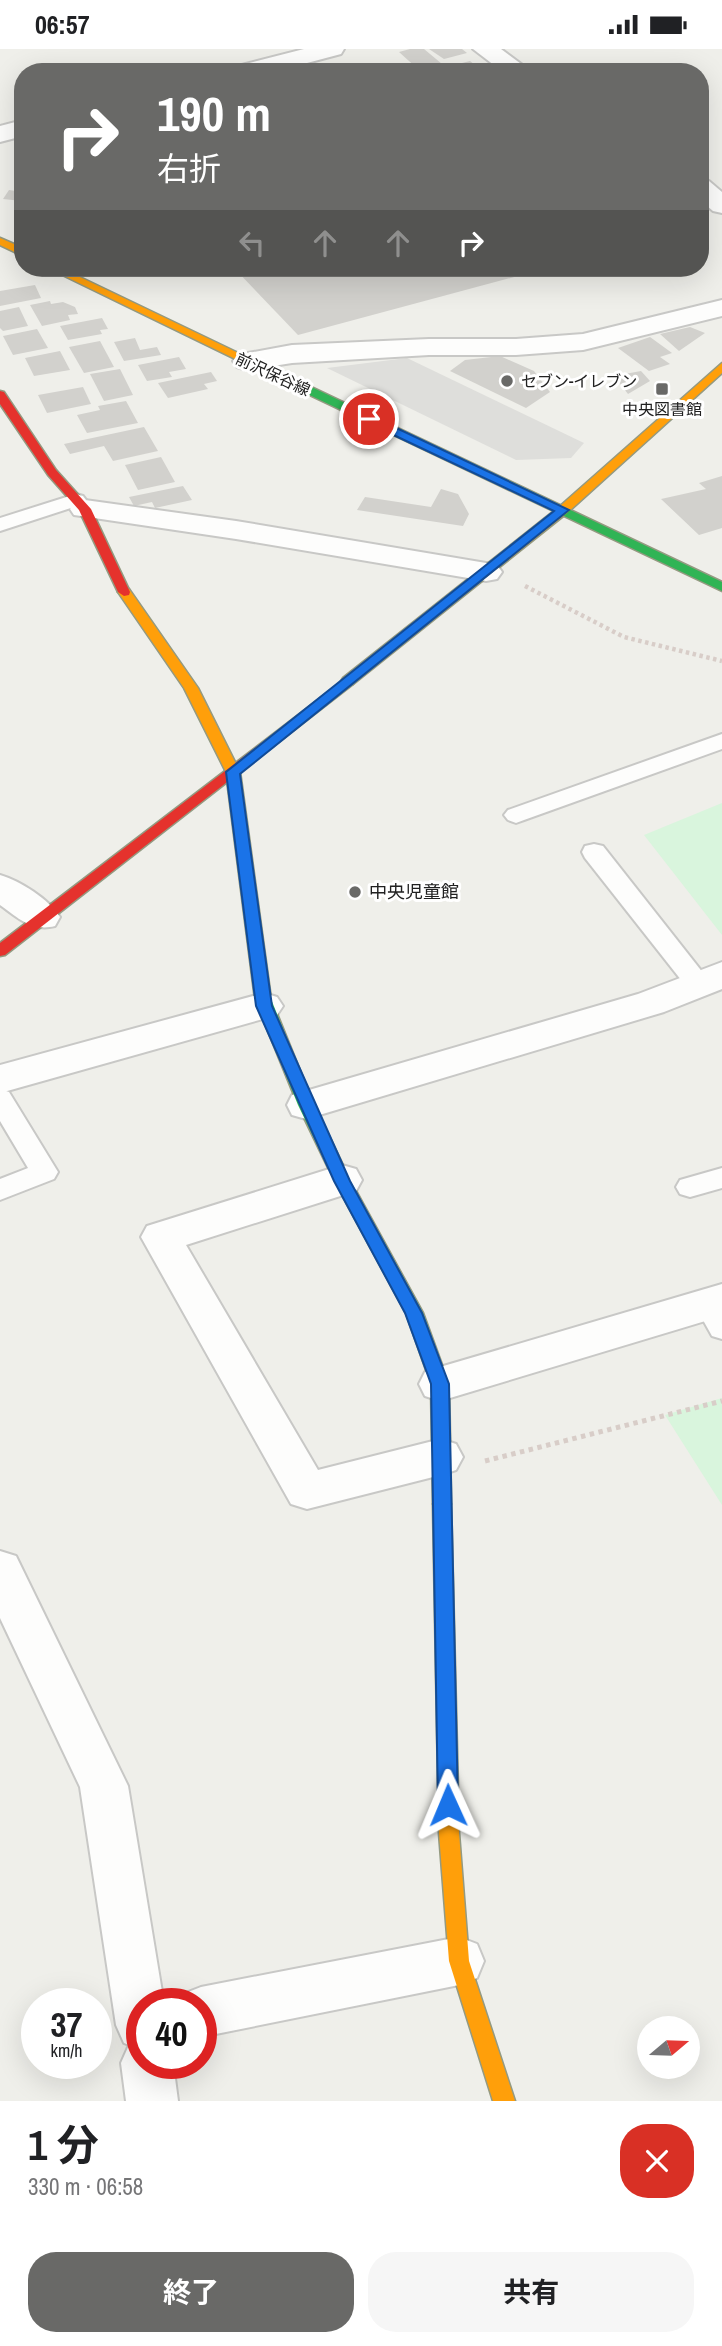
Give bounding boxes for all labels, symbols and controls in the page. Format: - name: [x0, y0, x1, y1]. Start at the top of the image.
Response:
- text: 06:57: [35, 7, 90, 42]
- text: 190 m: [157, 80, 271, 146]
- icon: right: [42, 91, 133, 182]
- text: 右折: [157, 147, 221, 190]
- icon: left: [233, 224, 271, 262]
- icon: ahead: [306, 224, 344, 262]
- icon: ahead: [379, 224, 417, 262]
- icon: right: [452, 224, 490, 262]
- street label: 前沢保谷線: [232, 347, 314, 401]
- place label: セブン-イレブン: [521, 370, 637, 392]
- marker: セブン-イレブン: [499, 373, 515, 389]
- marker: 中央図書館: [654, 381, 670, 397]
- pin: [339, 389, 399, 449]
- place label: 中央図書館: [622, 398, 702, 420]
- icon: arrive: [350, 400, 388, 438]
- place label: 中央児童館: [369, 879, 459, 904]
- marker: 中央児童館: [347, 884, 363, 900]
- position arrow: [411, 1768, 485, 1842]
- speed limit sign: 40: [126, 1988, 217, 2079]
- text: 37: [51, 2001, 82, 2048]
- north arrow: [637, 2016, 700, 2079]
- map controls: [637, 2016, 700, 2079]
- text: km/h: [51, 2038, 83, 2063]
- text: 1 分: [28, 2117, 99, 2173]
- button: close: [620, 2124, 694, 2198]
- text: 330 m · 06:58: [28, 2171, 143, 2202]
- button: 終了: [28, 2252, 354, 2332]
- button: 共有: [368, 2252, 694, 2332]

